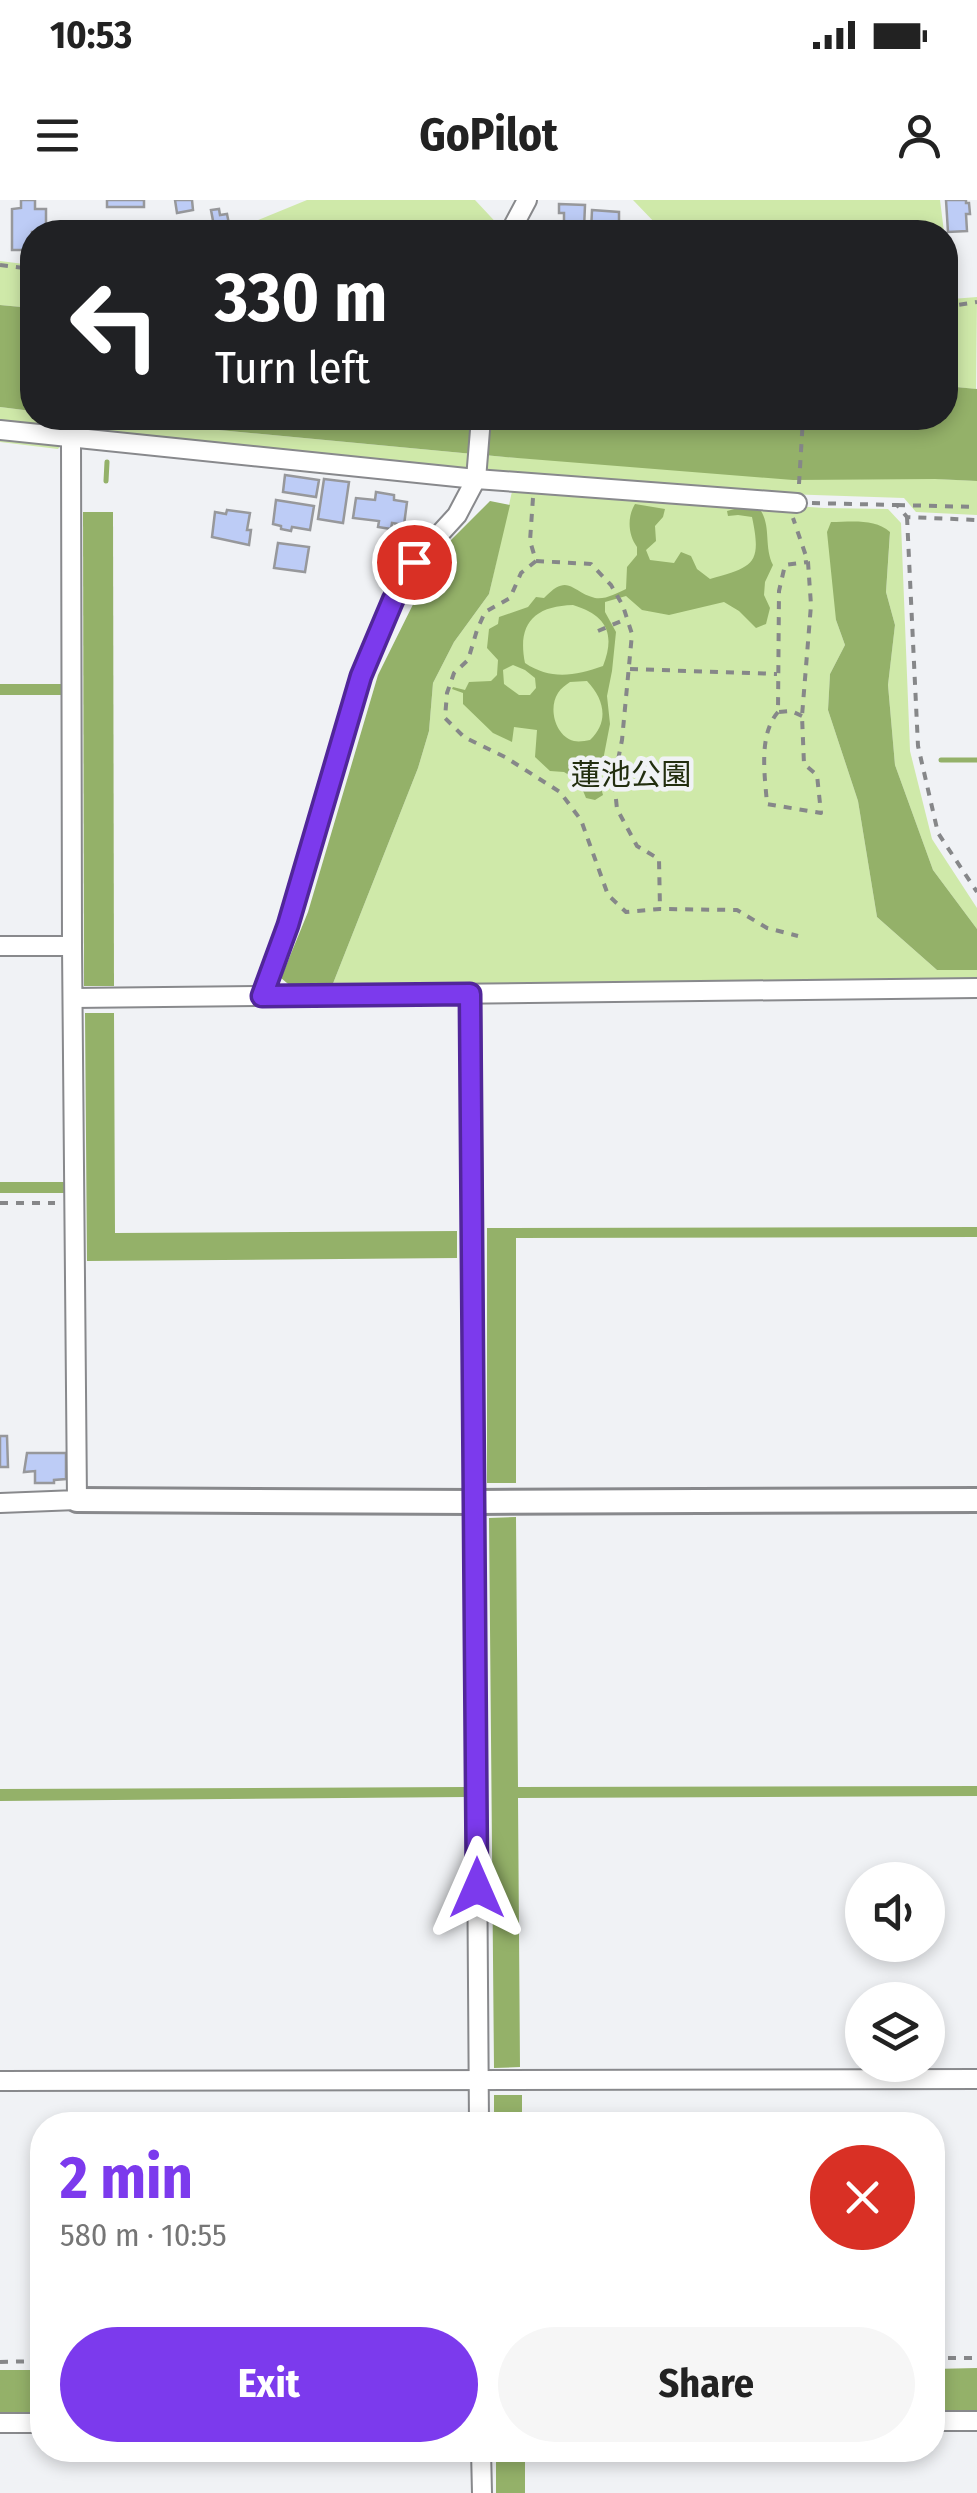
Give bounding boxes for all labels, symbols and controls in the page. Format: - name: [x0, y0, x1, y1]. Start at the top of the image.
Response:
- text: 10:53: [50, 12, 132, 58]
- icon: menu: [30, 108, 85, 163]
- text: GoPilot: [419, 108, 558, 162]
- icon: person: [892, 108, 947, 163]
- text: 330 m: [215, 256, 387, 340]
- icon: left: [50, 260, 180, 390]
- text: Turn left: [215, 341, 370, 395]
- pin: [372, 520, 457, 605]
- icon: arrive: [387, 535, 442, 590]
- park label: 蓮池公園: [571, 757, 691, 793]
- position arrow: [425, 1836, 529, 1940]
- map controls: [845, 1862, 945, 2082]
- button: sound: [845, 1862, 945, 1962]
- button: layers: [845, 1982, 945, 2082]
- text: 2 min: [60, 2142, 193, 2214]
- button: close: [810, 2145, 915, 2250]
- text: 580 m · 10:55: [60, 2216, 227, 2254]
- button: Exit: [60, 2327, 478, 2442]
- button: Share: [498, 2327, 915, 2442]

